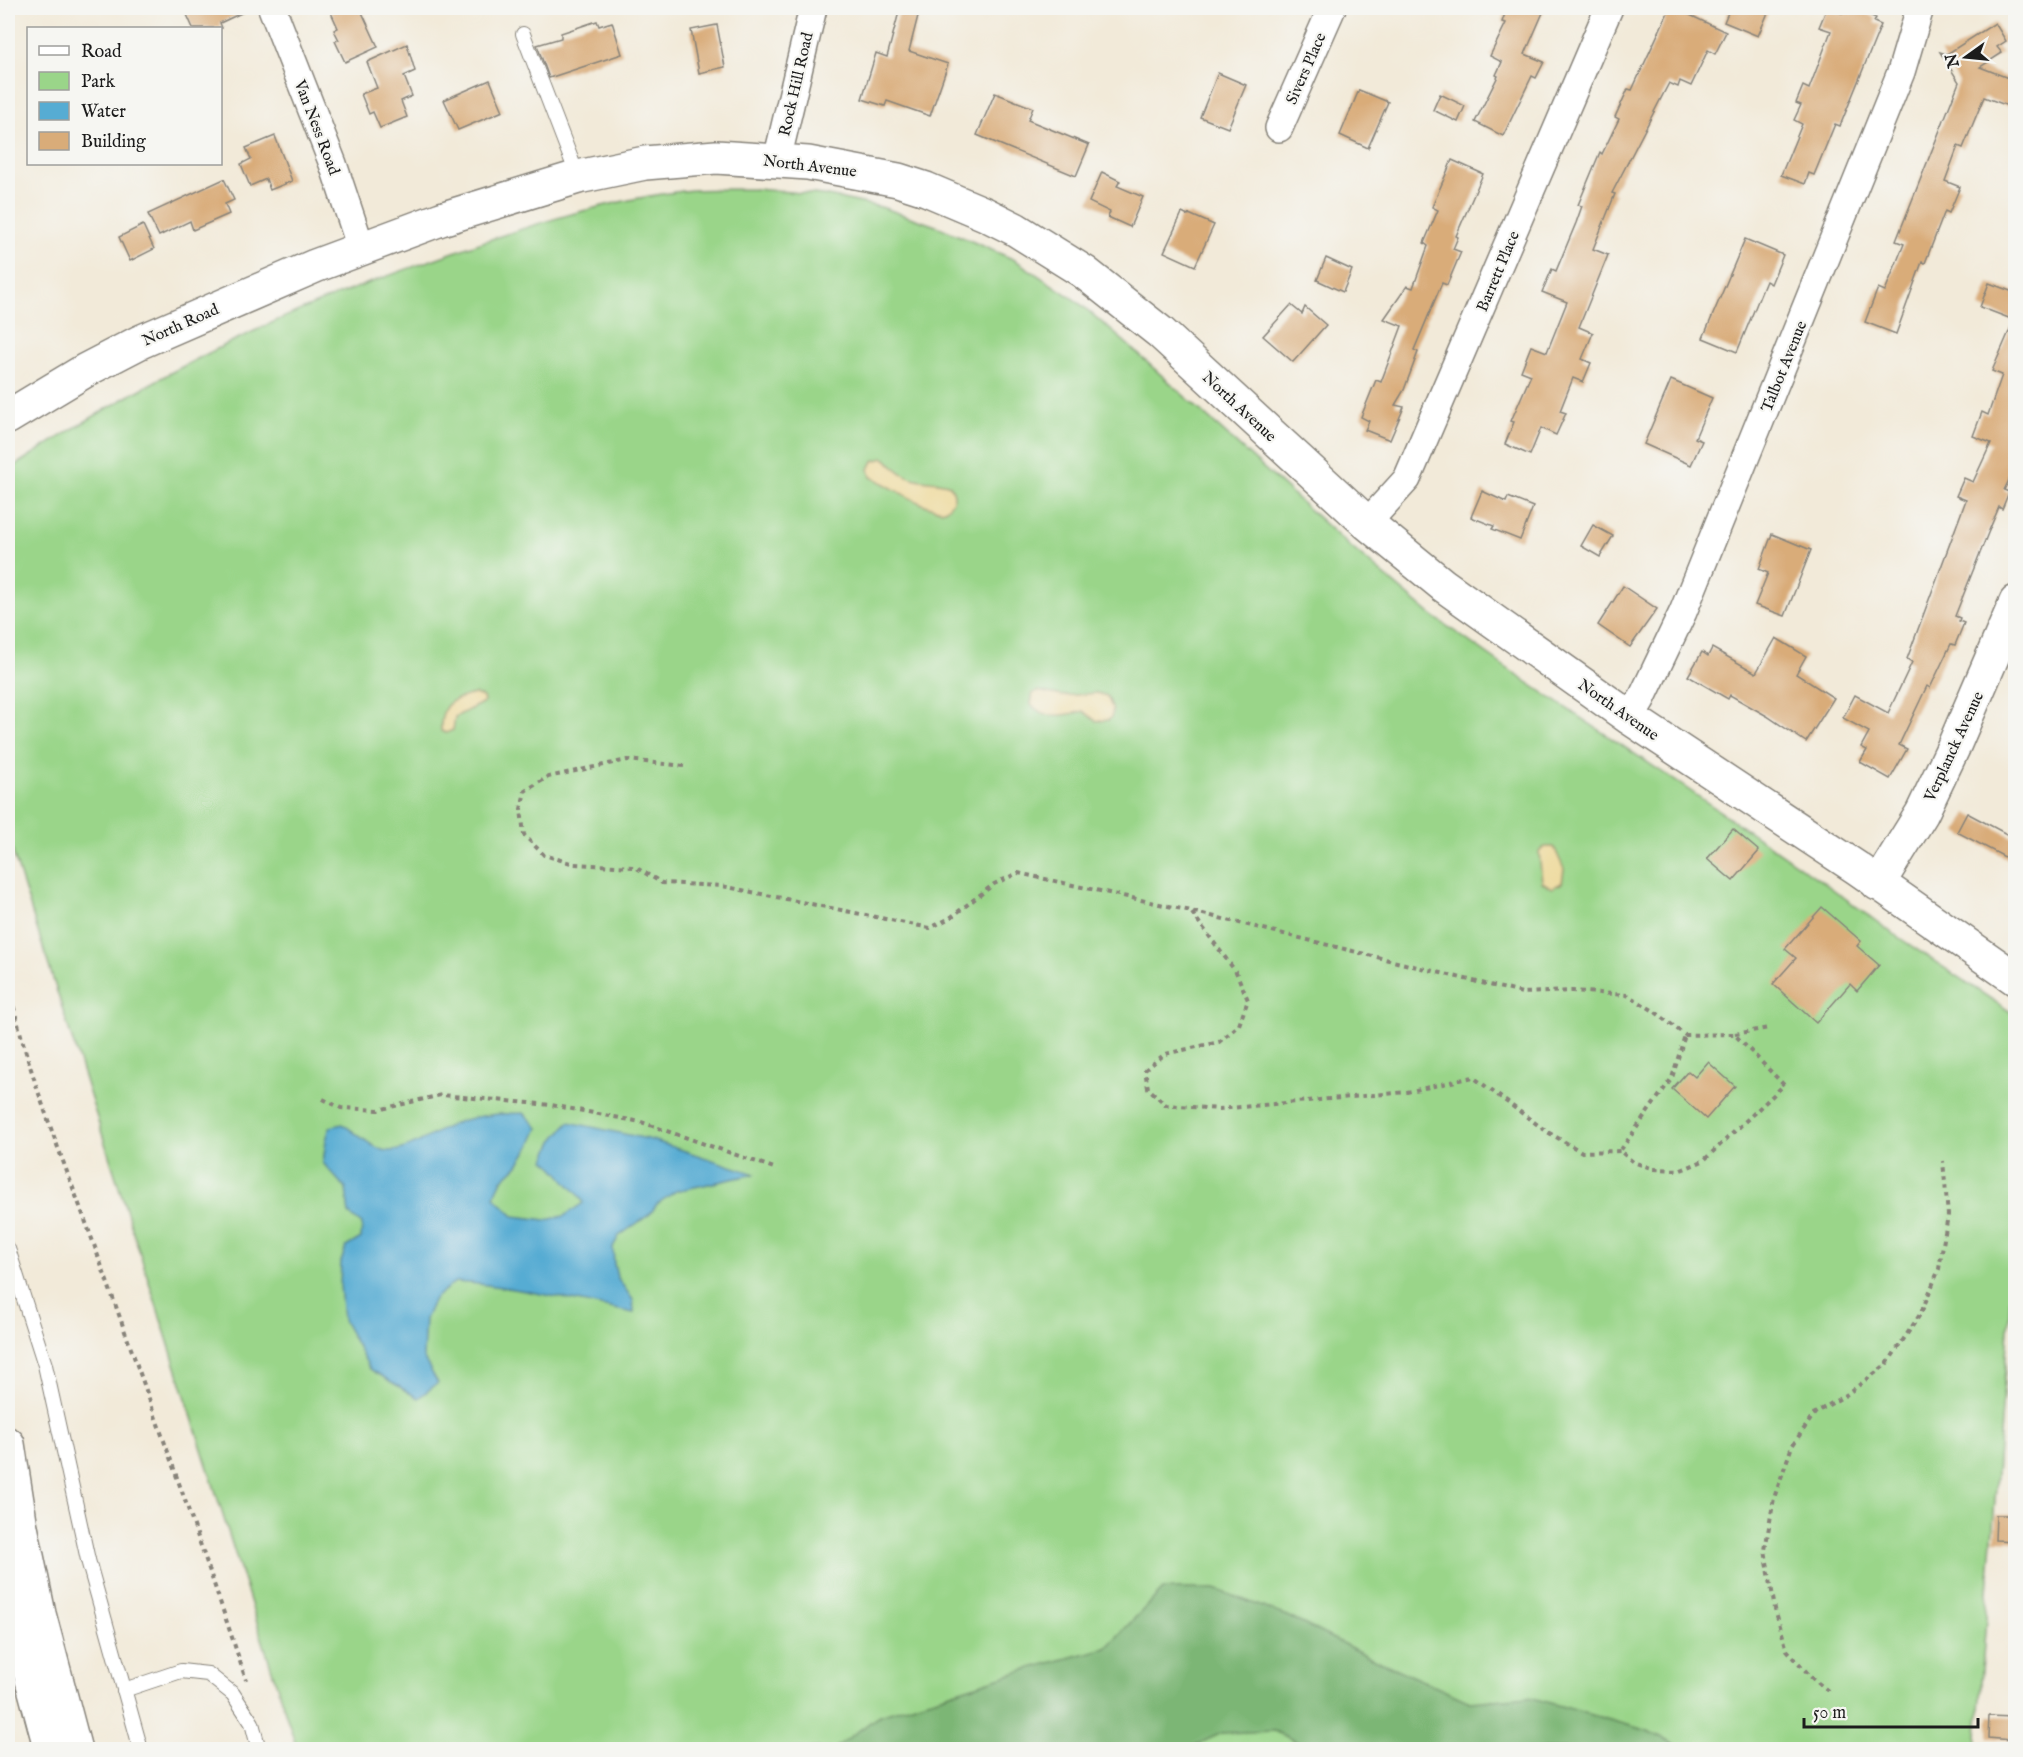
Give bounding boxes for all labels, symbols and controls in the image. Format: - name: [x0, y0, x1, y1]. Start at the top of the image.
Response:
- legend: [27, 27, 222, 165]
- north arrow: [1936, 27, 1996, 87]
- street label: Rock Hill Road: [775, 30, 819, 138]
- street label: Sivers Place: [1282, 30, 1332, 108]
- text: Road: [81, 41, 122, 64]
- text: N: [1942, 51, 1965, 71]
- text: Park: [81, 71, 116, 94]
- street label: Van Ness Road: [289, 76, 344, 178]
- text: Water: [81, 101, 126, 124]
- text: Building: [81, 131, 146, 154]
- street label: North Avenue: [762, 151, 858, 183]
- street label: Barrett Place: [1473, 228, 1525, 315]
- street label: North Road: [140, 300, 223, 352]
- street label: Talbot Avenue: [1757, 318, 1812, 415]
- street label: North Avenue: [1197, 368, 1280, 447]
- street label: North Avenue: [1574, 675, 1662, 746]
- street label: Verplanck Avenue: [1920, 689, 1989, 806]
- scale bar: [1804, 1691, 1978, 1729]
- text: 50 m: [1813, 1702, 1846, 1725]

